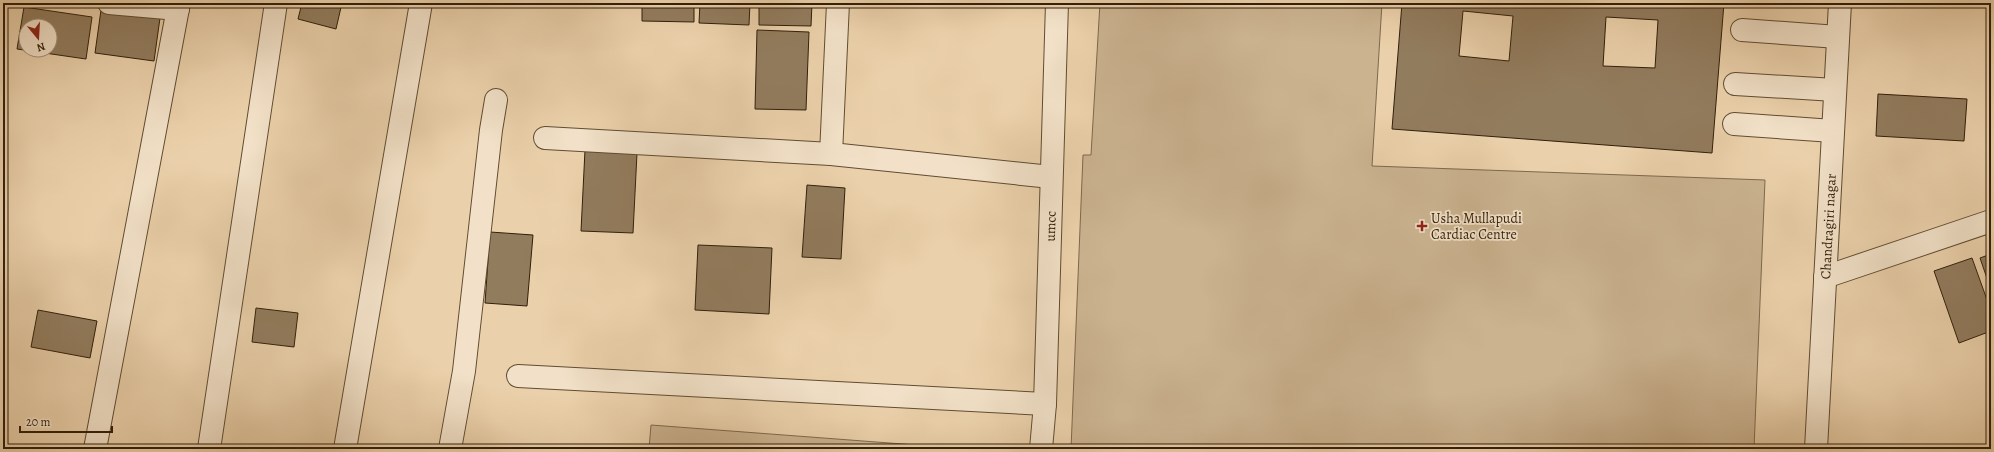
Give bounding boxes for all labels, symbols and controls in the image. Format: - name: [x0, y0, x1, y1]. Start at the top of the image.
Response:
- north arrow: [18, 18, 58, 58]
- text: N: [35, 39, 47, 55]
- street label: Chandragiri nagar: [1816, 172, 1841, 280]
- place label: Usha Mullapudi Cardiac Centre: [1431, 209, 1522, 244]
- street label: umcc: [1041, 210, 1061, 242]
- marker: Usha Mullapudi Cardiac Centre: [1416, 220, 1428, 232]
- scale bar: [20, 408, 112, 434]
- text: 20 m: [26, 414, 50, 430]

